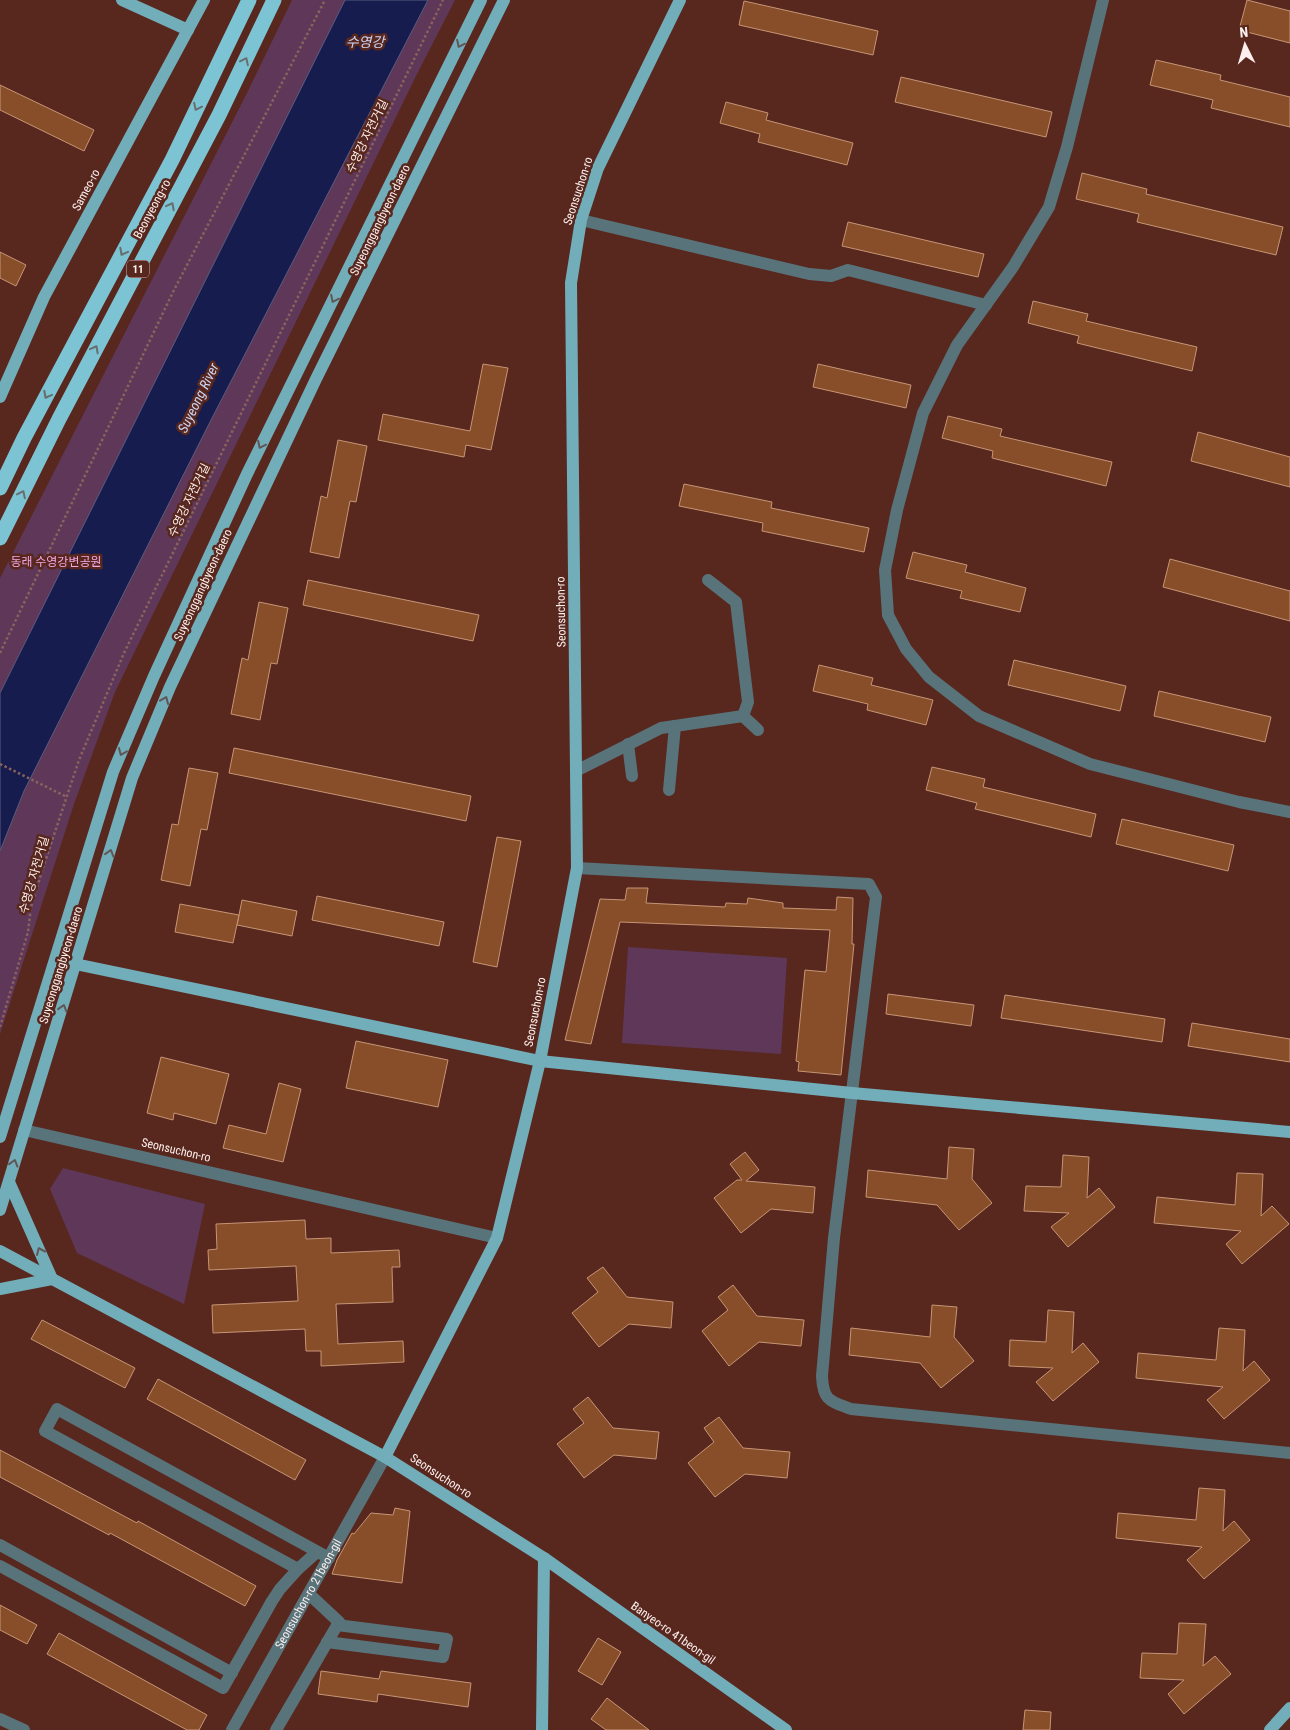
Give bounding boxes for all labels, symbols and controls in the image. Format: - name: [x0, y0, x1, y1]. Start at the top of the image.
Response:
- north arrow: [1220, 20, 1270, 70]
- text: N: [1239, 24, 1249, 40]
- water label: 수영강: [346, 34, 386, 50]
- one-way arrow: [456, 39, 466, 48]
- one-way arrow: [239, 57, 249, 66]
- street label: 수영강 자전거길: [343, 97, 391, 175]
- one-way arrow: [193, 102, 203, 111]
- street label: Seonsuchon-ro: [560, 155, 596, 227]
- street label: Suyeonggangbyeon-daero: [347, 162, 413, 278]
- street label: Sameo-ro: [69, 167, 103, 213]
- street label: Beonyeong-ro: [131, 177, 173, 241]
- one-way arrow: [165, 202, 175, 211]
- one-way arrow: [119, 246, 129, 255]
- road number: 11: [127, 260, 149, 278]
- one-way arrow: [330, 294, 340, 303]
- one-way arrow: [89, 346, 99, 355]
- water label: Suyeong River: [174, 360, 222, 435]
- one-way arrow: [43, 390, 53, 399]
- one-way arrow: [257, 440, 267, 449]
- street label: 수영강 자전거길: [165, 461, 213, 539]
- one-way arrow: [15, 490, 26, 499]
- street label: Suyeonggangbyeon-daero: [171, 527, 235, 643]
- park label: 동래 수영강변공원: [10, 555, 102, 569]
- street label: Seonsuchon-ro: [553, 577, 569, 647]
- one-way arrow: [158, 696, 169, 705]
- one-way arrow: [117, 747, 128, 756]
- street label: 수영강 자전거길: [16, 835, 52, 915]
- one-way arrow: [104, 849, 114, 857]
- street label: Suyeonggangbyeon-daero: [36, 905, 86, 1025]
- street label: Seonsuchon-ro: [521, 976, 549, 1048]
- one-way arrow: [57, 1005, 67, 1013]
- street label: Seonsuchon-ro: [140, 1135, 212, 1165]
- one-way arrow: [9, 1160, 19, 1168]
- one-way arrow: [35, 1247, 46, 1256]
- street label: Seonsuchon-ro: [408, 1451, 474, 1501]
- street label: Seonsuchon-ro 21beon-gil: [272, 1537, 344, 1651]
- street label: Banyeo-ro 41beon-gil: [628, 1599, 718, 1667]

